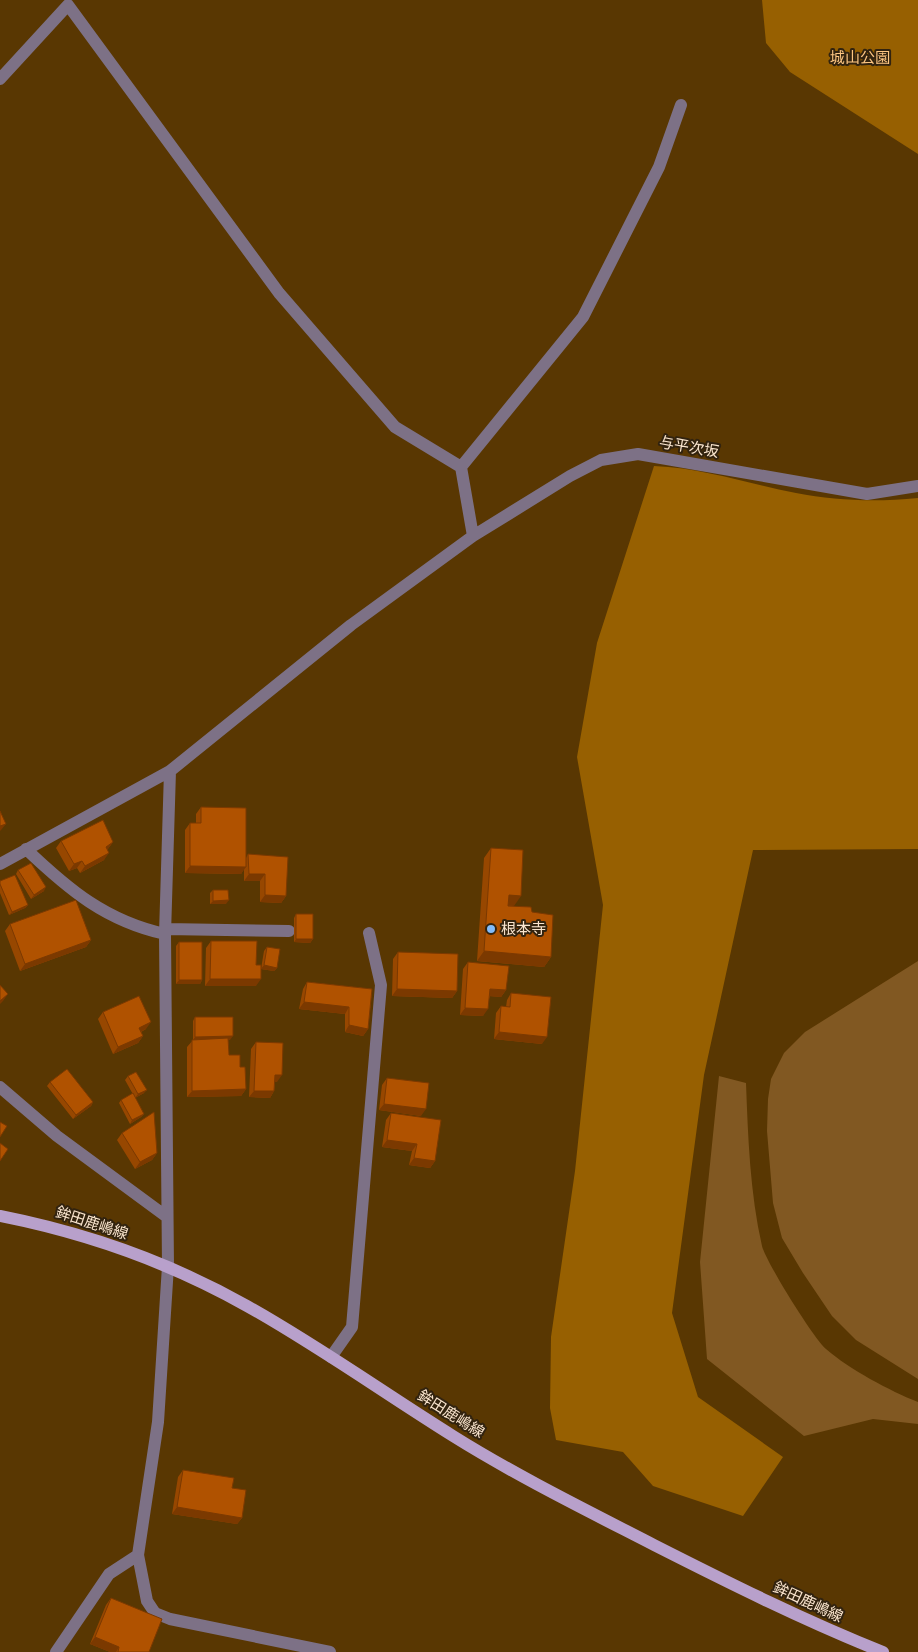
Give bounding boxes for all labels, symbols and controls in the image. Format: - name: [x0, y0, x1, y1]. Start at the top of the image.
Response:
- park label: 城山公園: [830, 48, 890, 68]
- street label: 与平次坂: [658, 432, 720, 462]
- place label: 根本寺: [501, 919, 546, 939]
- marker: 根本寺: [485, 923, 497, 935]
- street label: 鉾田鹿嶋線: [53, 1202, 131, 1244]
- street label: 鉾田鹿嶋線: [414, 1386, 488, 1442]
- street label: 鉾田鹿嶋線: [770, 1577, 846, 1627]

